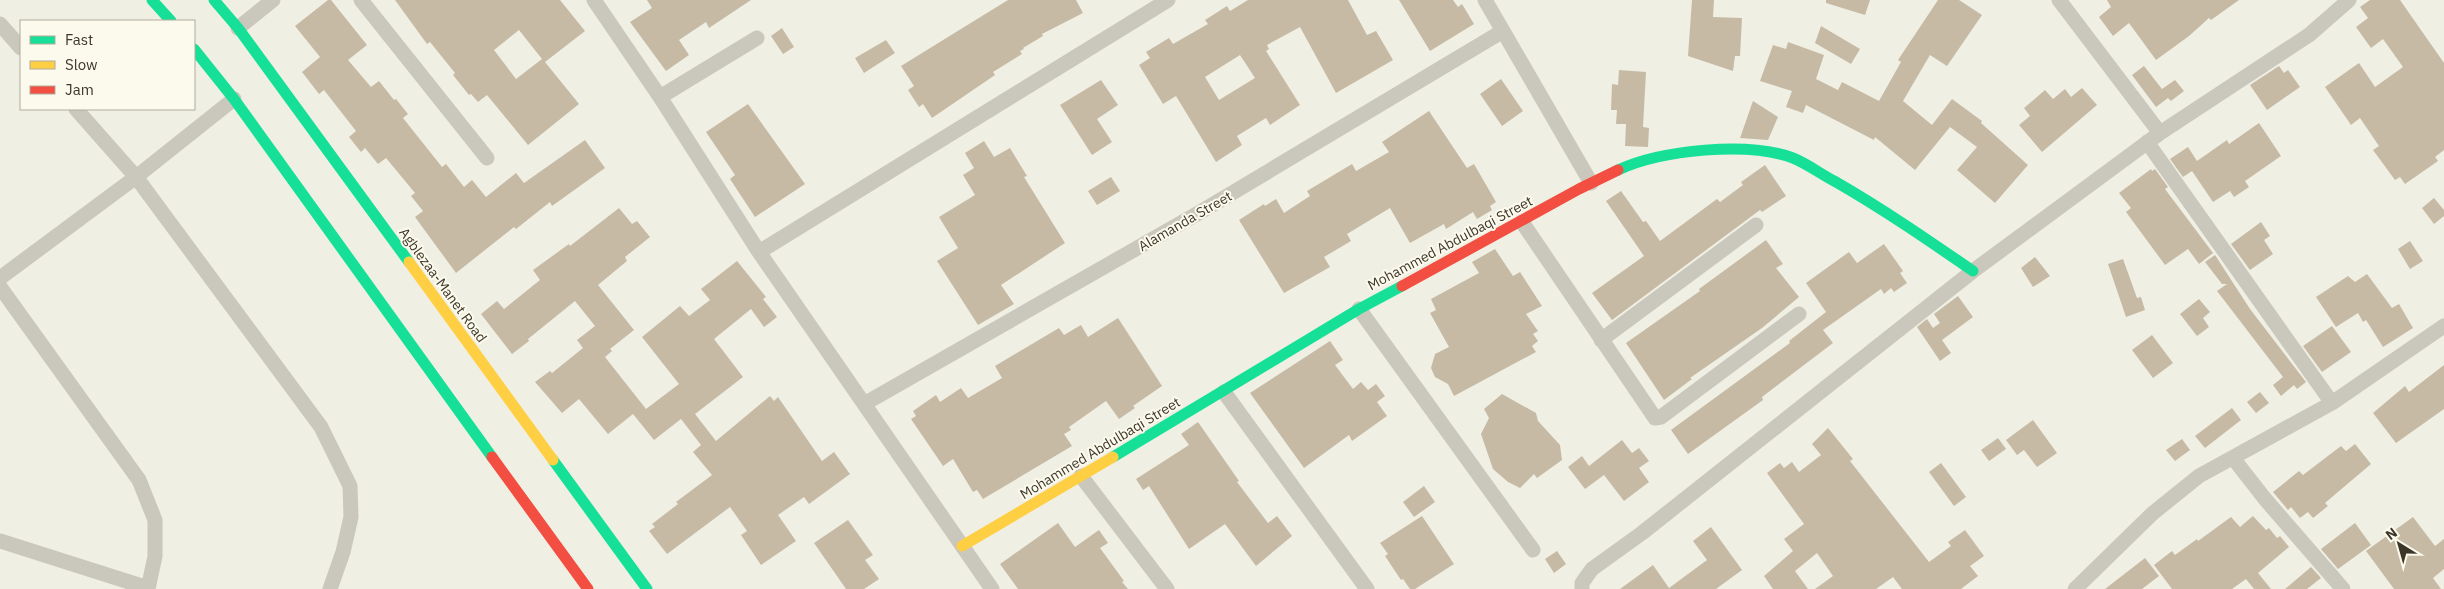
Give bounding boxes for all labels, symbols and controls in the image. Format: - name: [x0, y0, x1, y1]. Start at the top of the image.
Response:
- legend: [20, 20, 195, 110]
- text: Fast: [65, 30, 93, 49]
- text: Slow: [65, 55, 98, 74]
- text: Jam: [65, 80, 94, 99]
- street label: Alamanda Street: [1135, 187, 1235, 255]
- street label: Mohammed Abdulbaqi Street: [1365, 192, 1536, 294]
- street label: Agblezaa-Manet Road: [395, 224, 491, 346]
- street label: Mohammed Abdulbaqi Street: [1016, 393, 1184, 503]
- north arrow: [2374, 519, 2424, 569]
- text: N: [2382, 523, 2401, 544]

